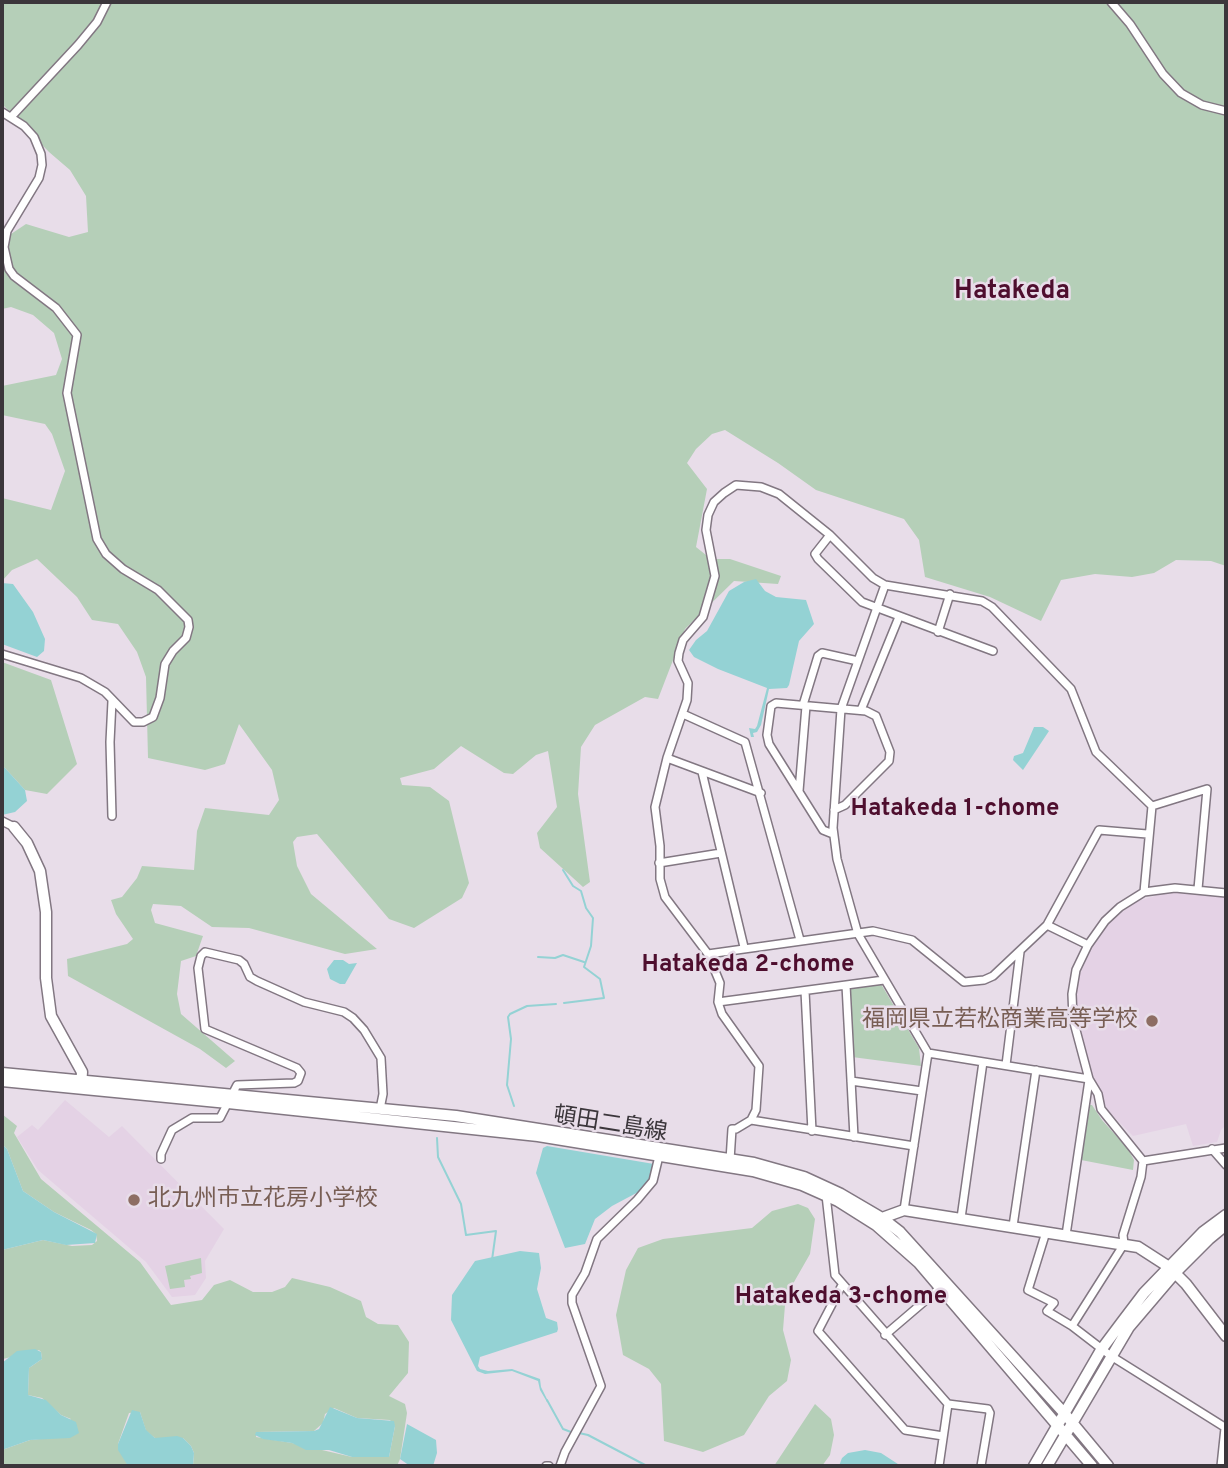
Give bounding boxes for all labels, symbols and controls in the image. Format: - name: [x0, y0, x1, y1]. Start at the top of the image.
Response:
- district label: Hatakeda: [954, 277, 1070, 309]
- district label: Hatakeda 1-chome: [851, 796, 1059, 824]
- district label: Hatakeda 2-chome: [642, 952, 854, 980]
- place label: 福岡県立若松商業高等学校: [862, 1007, 1138, 1035]
- marker: 福岡県立若松商業高等学校: [1144, 1013, 1160, 1029]
- street label: 頓田二島線: [551, 1103, 669, 1149]
- place label: 北九州市立花房小学校: [148, 1186, 378, 1214]
- marker: 北九州市立花房小学校: [126, 1192, 142, 1208]
- district label: Hatakeda 3-chome: [735, 1284, 947, 1312]

